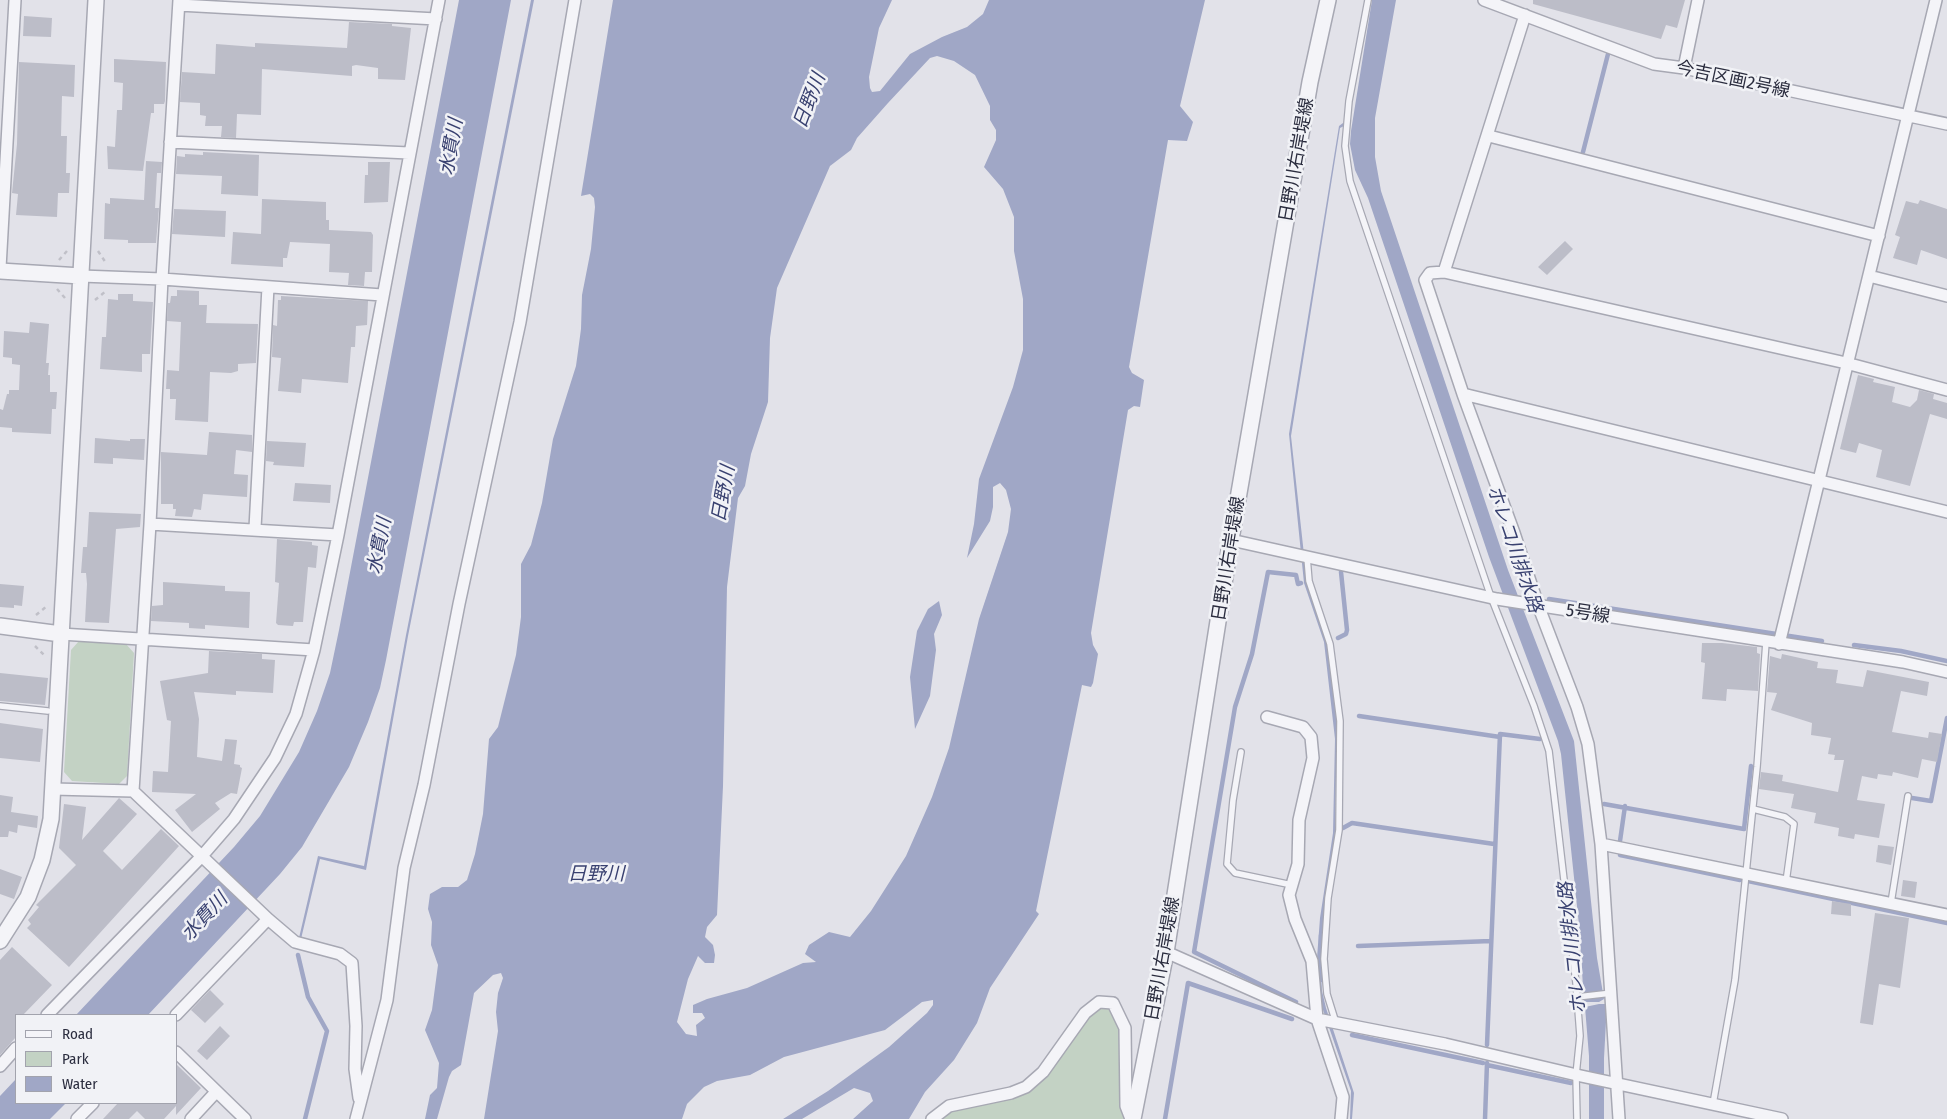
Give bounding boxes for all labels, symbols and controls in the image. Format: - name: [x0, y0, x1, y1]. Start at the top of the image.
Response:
- street label: 今吉区画2号線: [1674, 57, 1792, 103]
- water label: 日野川: [789, 70, 831, 132]
- street label: 日野川右岸堤線: [1275, 96, 1319, 224]
- water label: 水貫川: [436, 117, 468, 177]
- water label: 日野川: [708, 464, 740, 524]
- water label: ホレコ川排水路: [1482, 482, 1546, 616]
- street label: 日野川右岸堤線: [1208, 495, 1250, 623]
- water label: 水貫川: [363, 516, 397, 576]
- street label: 5号線: [1564, 600, 1612, 628]
- water label: 日野川: [568, 864, 624, 886]
- water label: ホレコ川排水路: [1555, 881, 1591, 1015]
- water label: 水貫川: [177, 888, 233, 946]
- street label: 日野川右岸堤線: [1141, 895, 1185, 1023]
- legend: [15, 1014, 178, 1104]
- text: Road: [62, 1025, 93, 1043]
- text: Park: [62, 1050, 89, 1068]
- text: Water: [62, 1075, 97, 1093]

